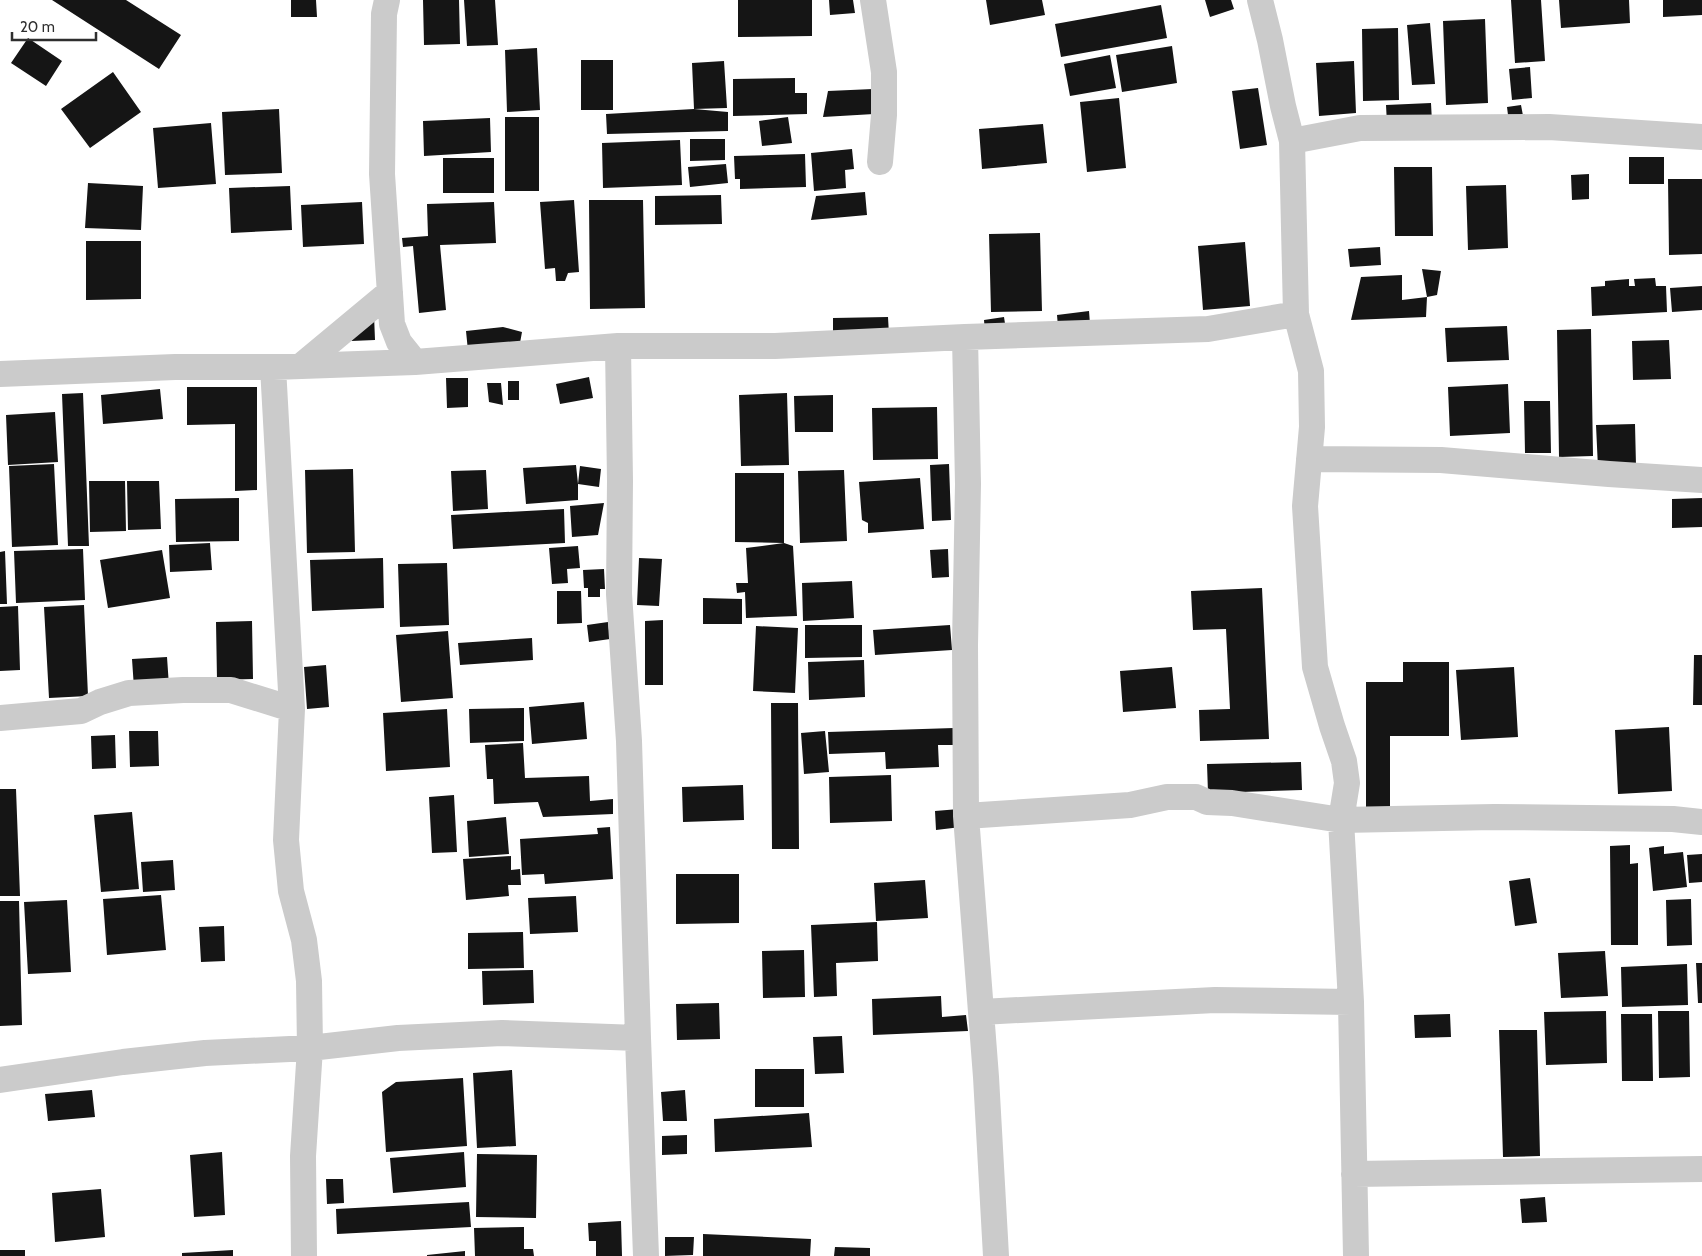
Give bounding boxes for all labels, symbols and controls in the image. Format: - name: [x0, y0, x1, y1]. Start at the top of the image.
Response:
- scale bar: [12, 10, 96, 42]
- text: 20 m: [20, 18, 55, 36]

